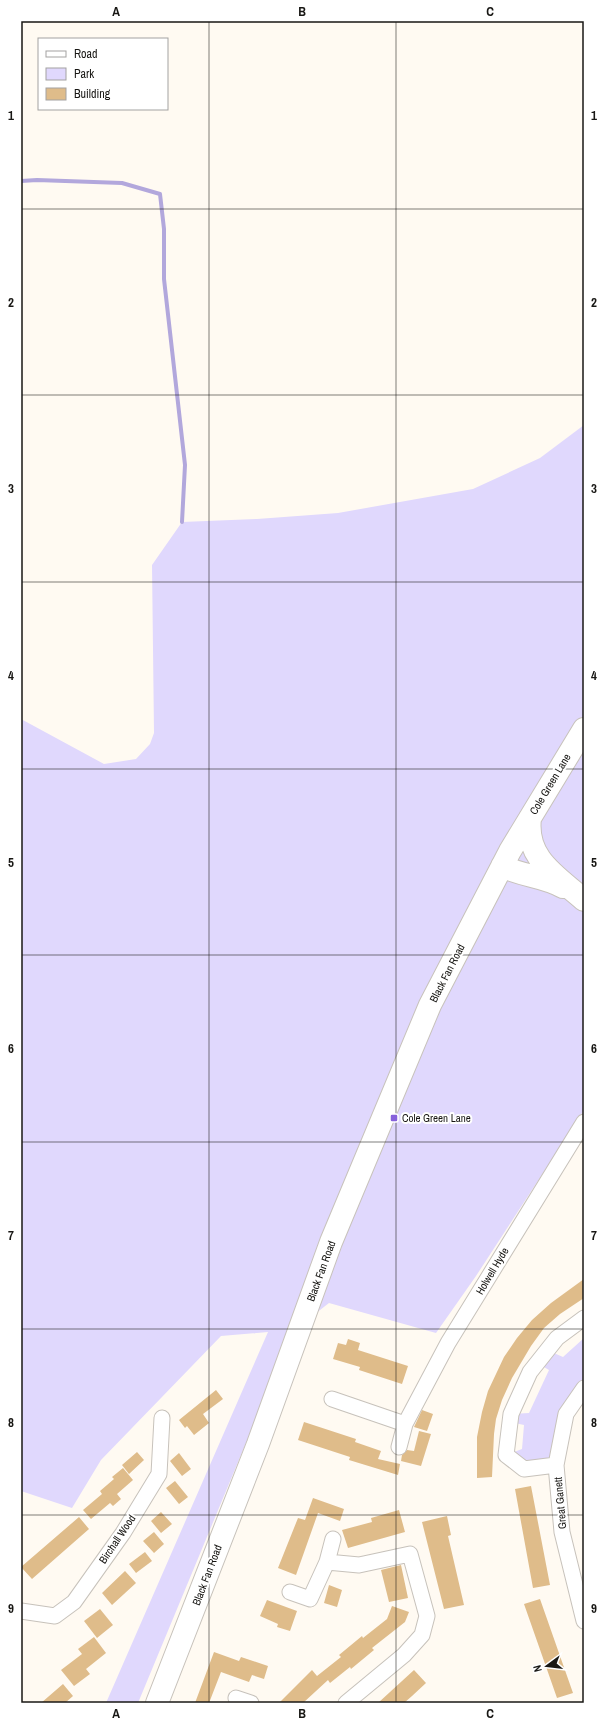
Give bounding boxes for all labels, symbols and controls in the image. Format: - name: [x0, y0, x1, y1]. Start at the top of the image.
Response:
- text: A: [112, 3, 120, 20]
- text: B: [298, 3, 306, 20]
- text: C: [486, 3, 494, 20]
- legend: [38, 38, 168, 110]
- text: Road: [74, 46, 98, 62]
- text: Park: [74, 66, 94, 82]
- text: Building: [74, 86, 111, 102]
- text: 1: [8, 107, 14, 124]
- text: 1: [591, 107, 597, 124]
- text: 2: [8, 294, 14, 311]
- text: 2: [591, 294, 597, 311]
- text: 3: [8, 480, 14, 497]
- text: 3: [591, 480, 597, 497]
- text: 4: [8, 667, 14, 684]
- text: 4: [591, 667, 597, 684]
- street label: Cole Green Lane: [526, 751, 574, 817]
- text: 5: [8, 854, 14, 871]
- text: 5: [591, 854, 597, 871]
- street label: Black Fan Road: [426, 941, 468, 1005]
- text: 6: [8, 1040, 14, 1057]
- text: 6: [591, 1040, 597, 1057]
- place label: Cole Green Lane: [402, 1111, 471, 1125]
- marker: Cole Green Lane: [389, 1113, 399, 1123]
- text: 7: [8, 1227, 14, 1244]
- text: 7: [591, 1227, 597, 1244]
- street label: Black Fan Road: [304, 1239, 338, 1303]
- street label: Holwell Hyde: [472, 1245, 512, 1297]
- text: 8: [8, 1414, 14, 1431]
- text: 8: [591, 1414, 597, 1431]
- street label: Great Ganett: [551, 1476, 569, 1530]
- street label: Birchall Wood: [96, 1512, 138, 1566]
- street label: Black Fan Road: [189, 1543, 225, 1607]
- text: 9: [8, 1600, 14, 1617]
- text: 9: [591, 1600, 597, 1617]
- north arrow: [527, 1646, 567, 1686]
- text: N: [530, 1664, 545, 1674]
- text: A: [112, 1705, 120, 1722]
- text: B: [298, 1705, 306, 1722]
- text: C: [486, 1705, 494, 1722]

